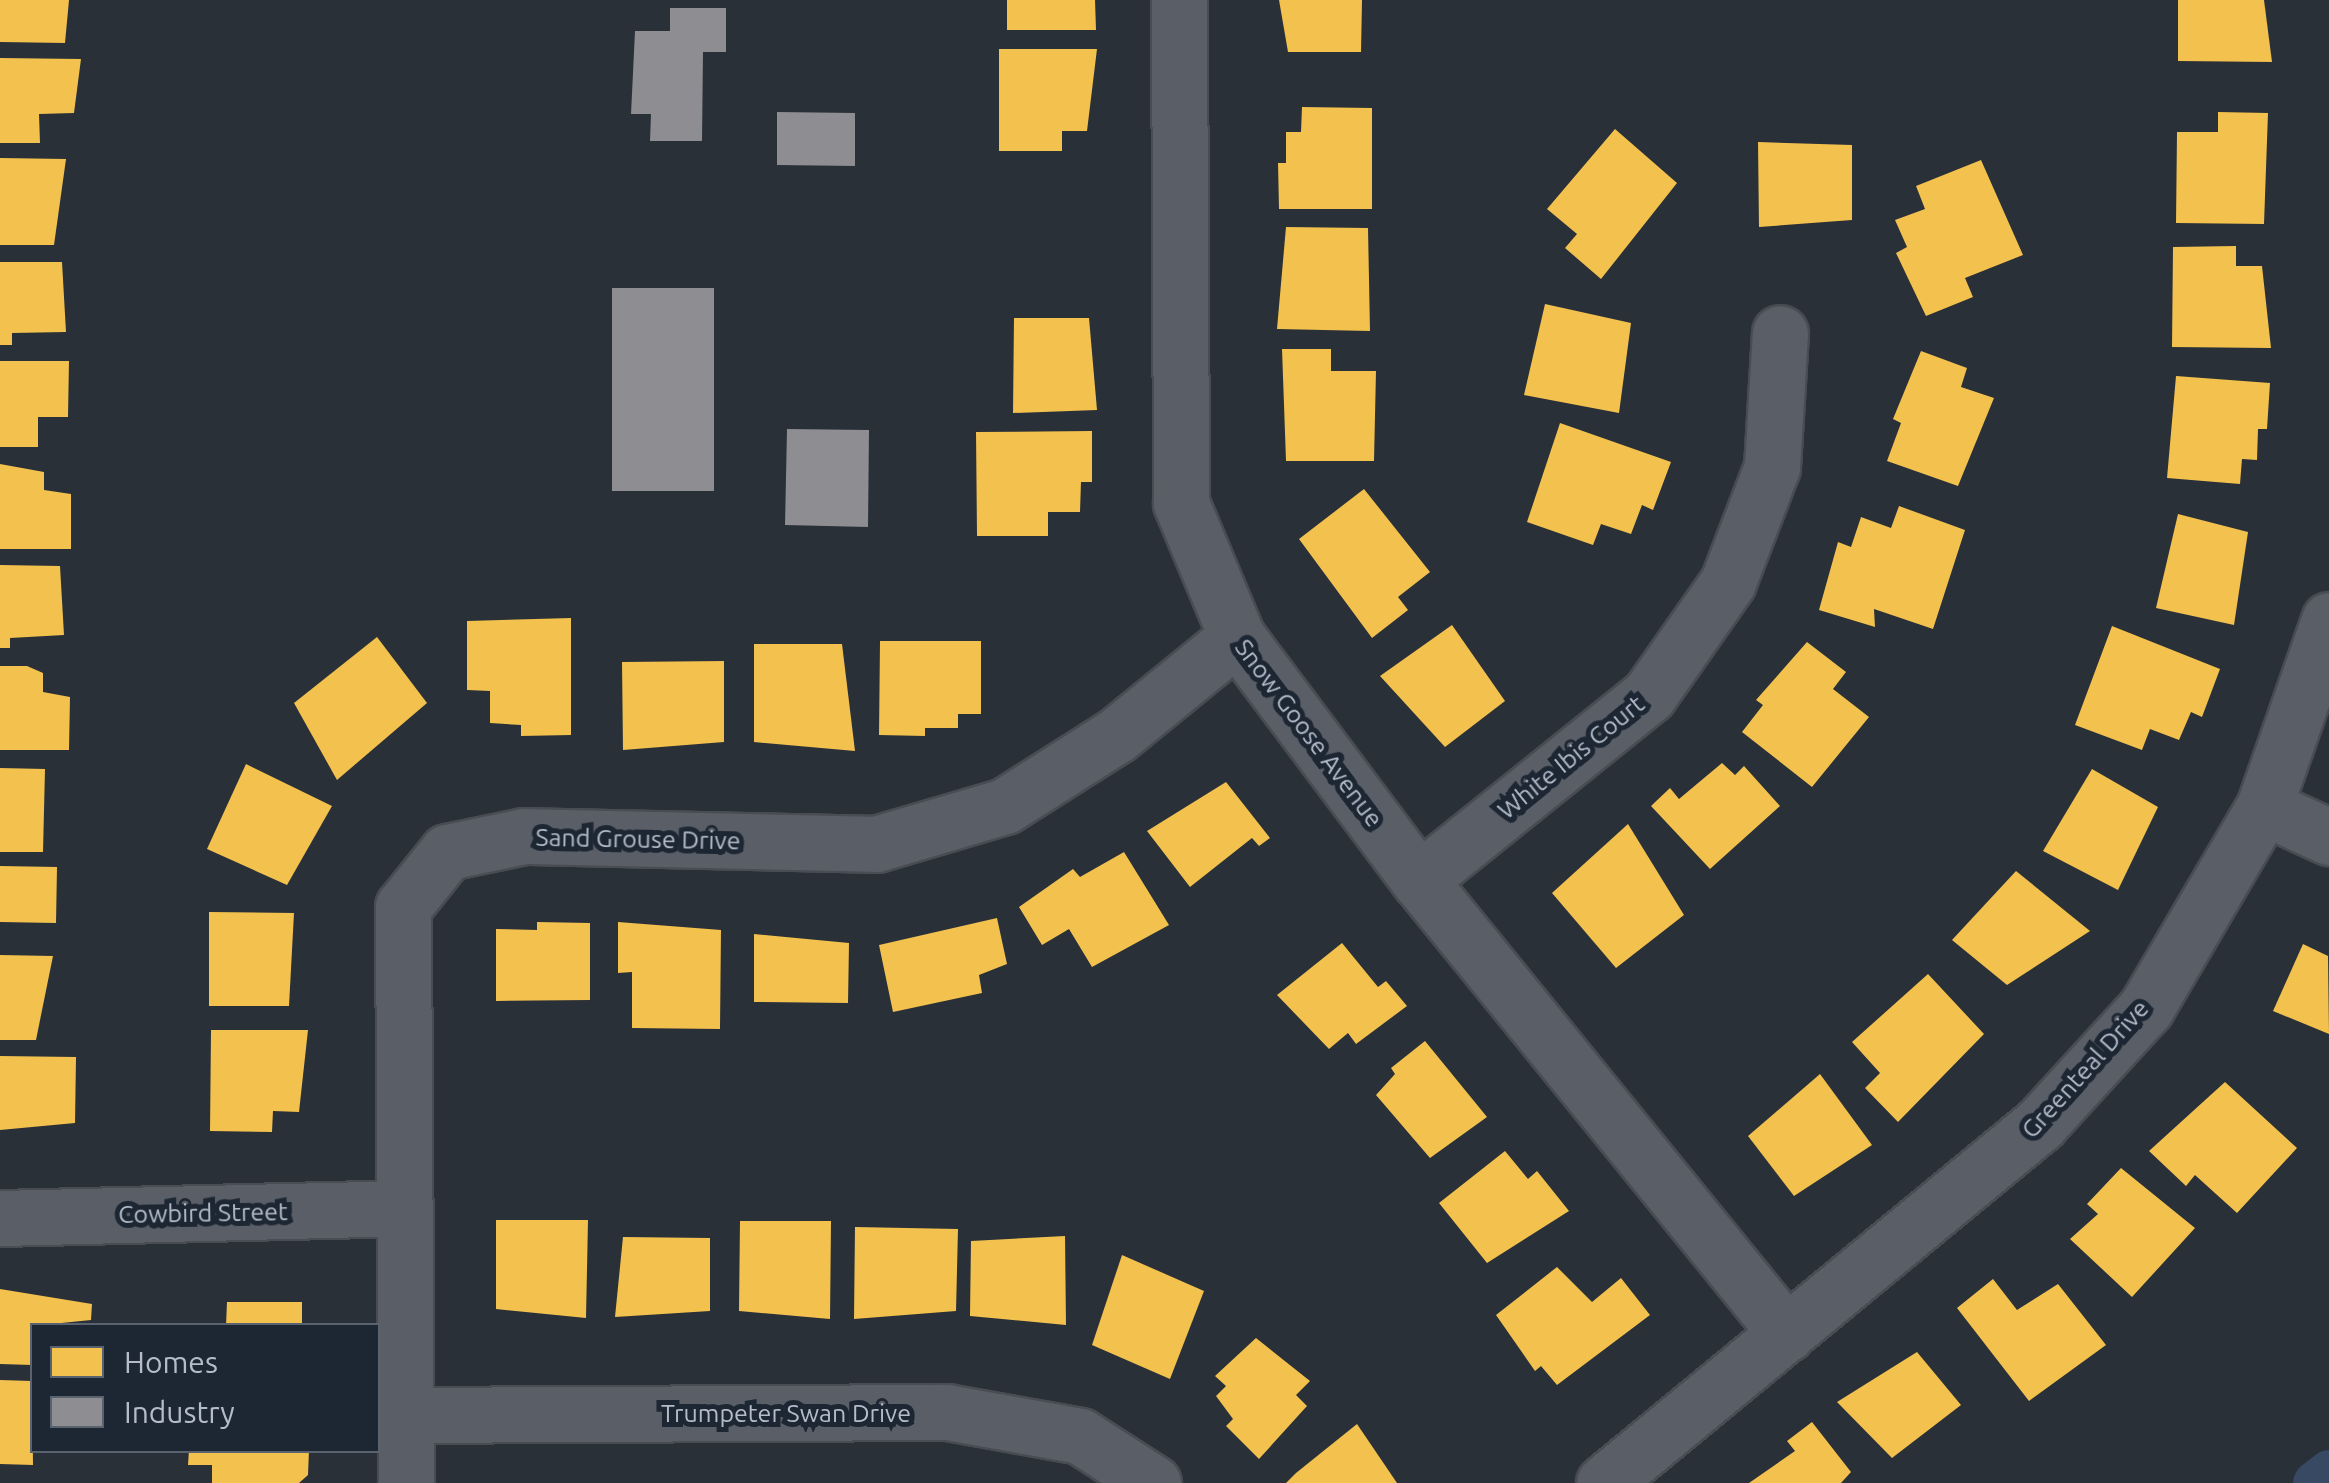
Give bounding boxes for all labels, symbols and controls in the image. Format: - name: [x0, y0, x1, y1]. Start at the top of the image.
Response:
- street label: Snow Goose Avenue: [1229, 633, 1389, 833]
- street label: White Ibis Court: [1492, 689, 1650, 825]
- street label: Sand Grouse Drive: [535, 822, 741, 856]
- street label: Greenteal Drive: [2015, 994, 2155, 1144]
- street label: Cowbird Street: [118, 1197, 288, 1229]
- legend: [30, 1323, 380, 1453]
- text: Homes: [124, 1345, 218, 1379]
- text: Industry: [124, 1395, 235, 1429]
- street label: Trumpeter Swan Drive: [661, 1398, 911, 1428]

